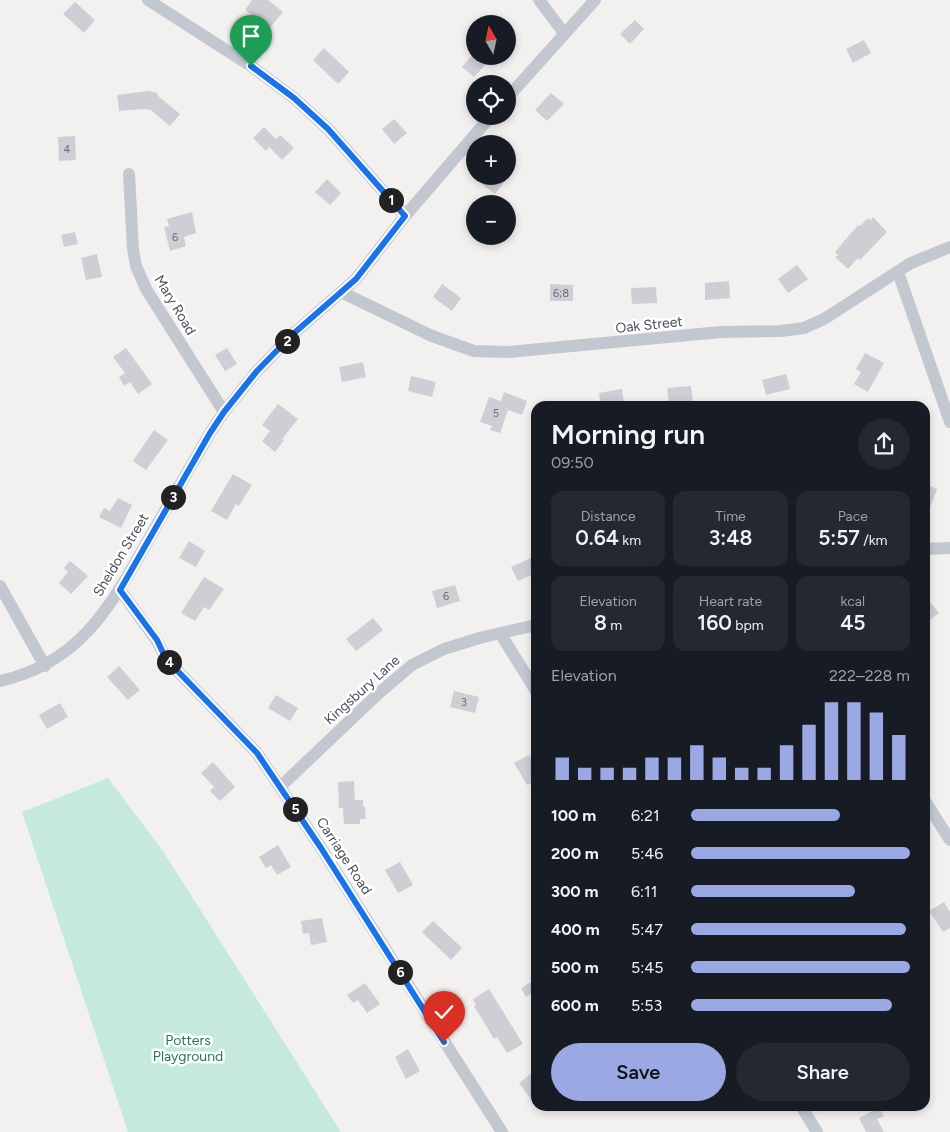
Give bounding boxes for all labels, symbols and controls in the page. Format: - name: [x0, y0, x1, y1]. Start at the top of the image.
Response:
- pin: [230, 15, 272, 66]
- north arrow: [466, 15, 516, 65]
- map controls: [466, 15, 516, 245]
- icon: arrive: [237, 22, 265, 50]
- button: locate: [466, 75, 516, 125]
- button: +: [466, 135, 516, 185]
- house number: 4: [64, 143, 71, 156]
- pin: 1: [378, 188, 404, 212]
- text: 1: [389, 192, 394, 209]
- button: −: [466, 195, 516, 245]
- house number: 6: [172, 231, 178, 244]
- street label: Mary Road: [151, 272, 199, 338]
- house number: 6;8: [553, 287, 569, 300]
- street label: Oak Street: [615, 313, 683, 337]
- pin: 2: [274, 328, 300, 354]
- text: 2: [283, 333, 292, 350]
- house number: 5: [493, 407, 499, 420]
- text: Morning run: [551, 417, 705, 451]
- button: share: [858, 418, 910, 470]
- text: 09:50: [551, 453, 594, 472]
- pin: 3: [160, 484, 186, 510]
- text: 3: [170, 489, 177, 506]
- text: Distance: [581, 508, 636, 525]
- text: Time: [715, 508, 746, 525]
- text: Pace: [838, 508, 868, 525]
- street label: Sheldon Street: [90, 510, 152, 600]
- text: 0.64: [575, 525, 619, 550]
- text: 3:48: [709, 525, 752, 550]
- text: 5:57: [818, 525, 860, 550]
- text: km: [619, 532, 641, 549]
- text: /km: [860, 532, 887, 549]
- house number: 6: [443, 590, 449, 603]
- text: Elevation: [579, 593, 637, 610]
- text: Heart rate: [699, 593, 762, 610]
- text: kcal: [841, 593, 865, 610]
- text: 8: [594, 610, 607, 635]
- text: 160: [697, 610, 732, 635]
- text: 45: [840, 610, 865, 635]
- text: m: [607, 617, 622, 634]
- text: bpm: [732, 617, 764, 634]
- pin: 4: [156, 650, 182, 674]
- street label: Kingsbury Lane: [321, 651, 404, 728]
- text: 4: [165, 654, 174, 671]
- text: Elevation: [551, 666, 617, 685]
- text: 222–228 m: [829, 666, 910, 685]
- house number: 3: [461, 696, 467, 709]
- pin: 5: [282, 796, 308, 822]
- text: 5: [291, 801, 300, 818]
- text: 100 m: [551, 806, 596, 825]
- text: 6:21: [631, 806, 660, 825]
- street label: Carriage Road: [313, 814, 375, 898]
- text: 200 m: [551, 844, 599, 863]
- text: 5:46: [631, 844, 663, 863]
- text: 300 m: [551, 882, 598, 901]
- text: 6:11: [631, 882, 657, 901]
- text: 400 m: [551, 920, 600, 939]
- text: 5:47: [631, 920, 663, 939]
- text: 500 m: [551, 958, 599, 977]
- text: 5:45: [631, 958, 663, 977]
- pin: 6: [388, 960, 412, 984]
- text: 6: [396, 964, 405, 981]
- pin: [423, 991, 465, 1042]
- text: 600 m: [551, 996, 599, 1015]
- text: 5:53: [631, 996, 662, 1015]
- icon: check: [430, 998, 458, 1026]
- park label: Potters Playground: [153, 1032, 223, 1065]
- button: Save: [551, 1043, 726, 1101]
- button: Share: [736, 1043, 910, 1101]

